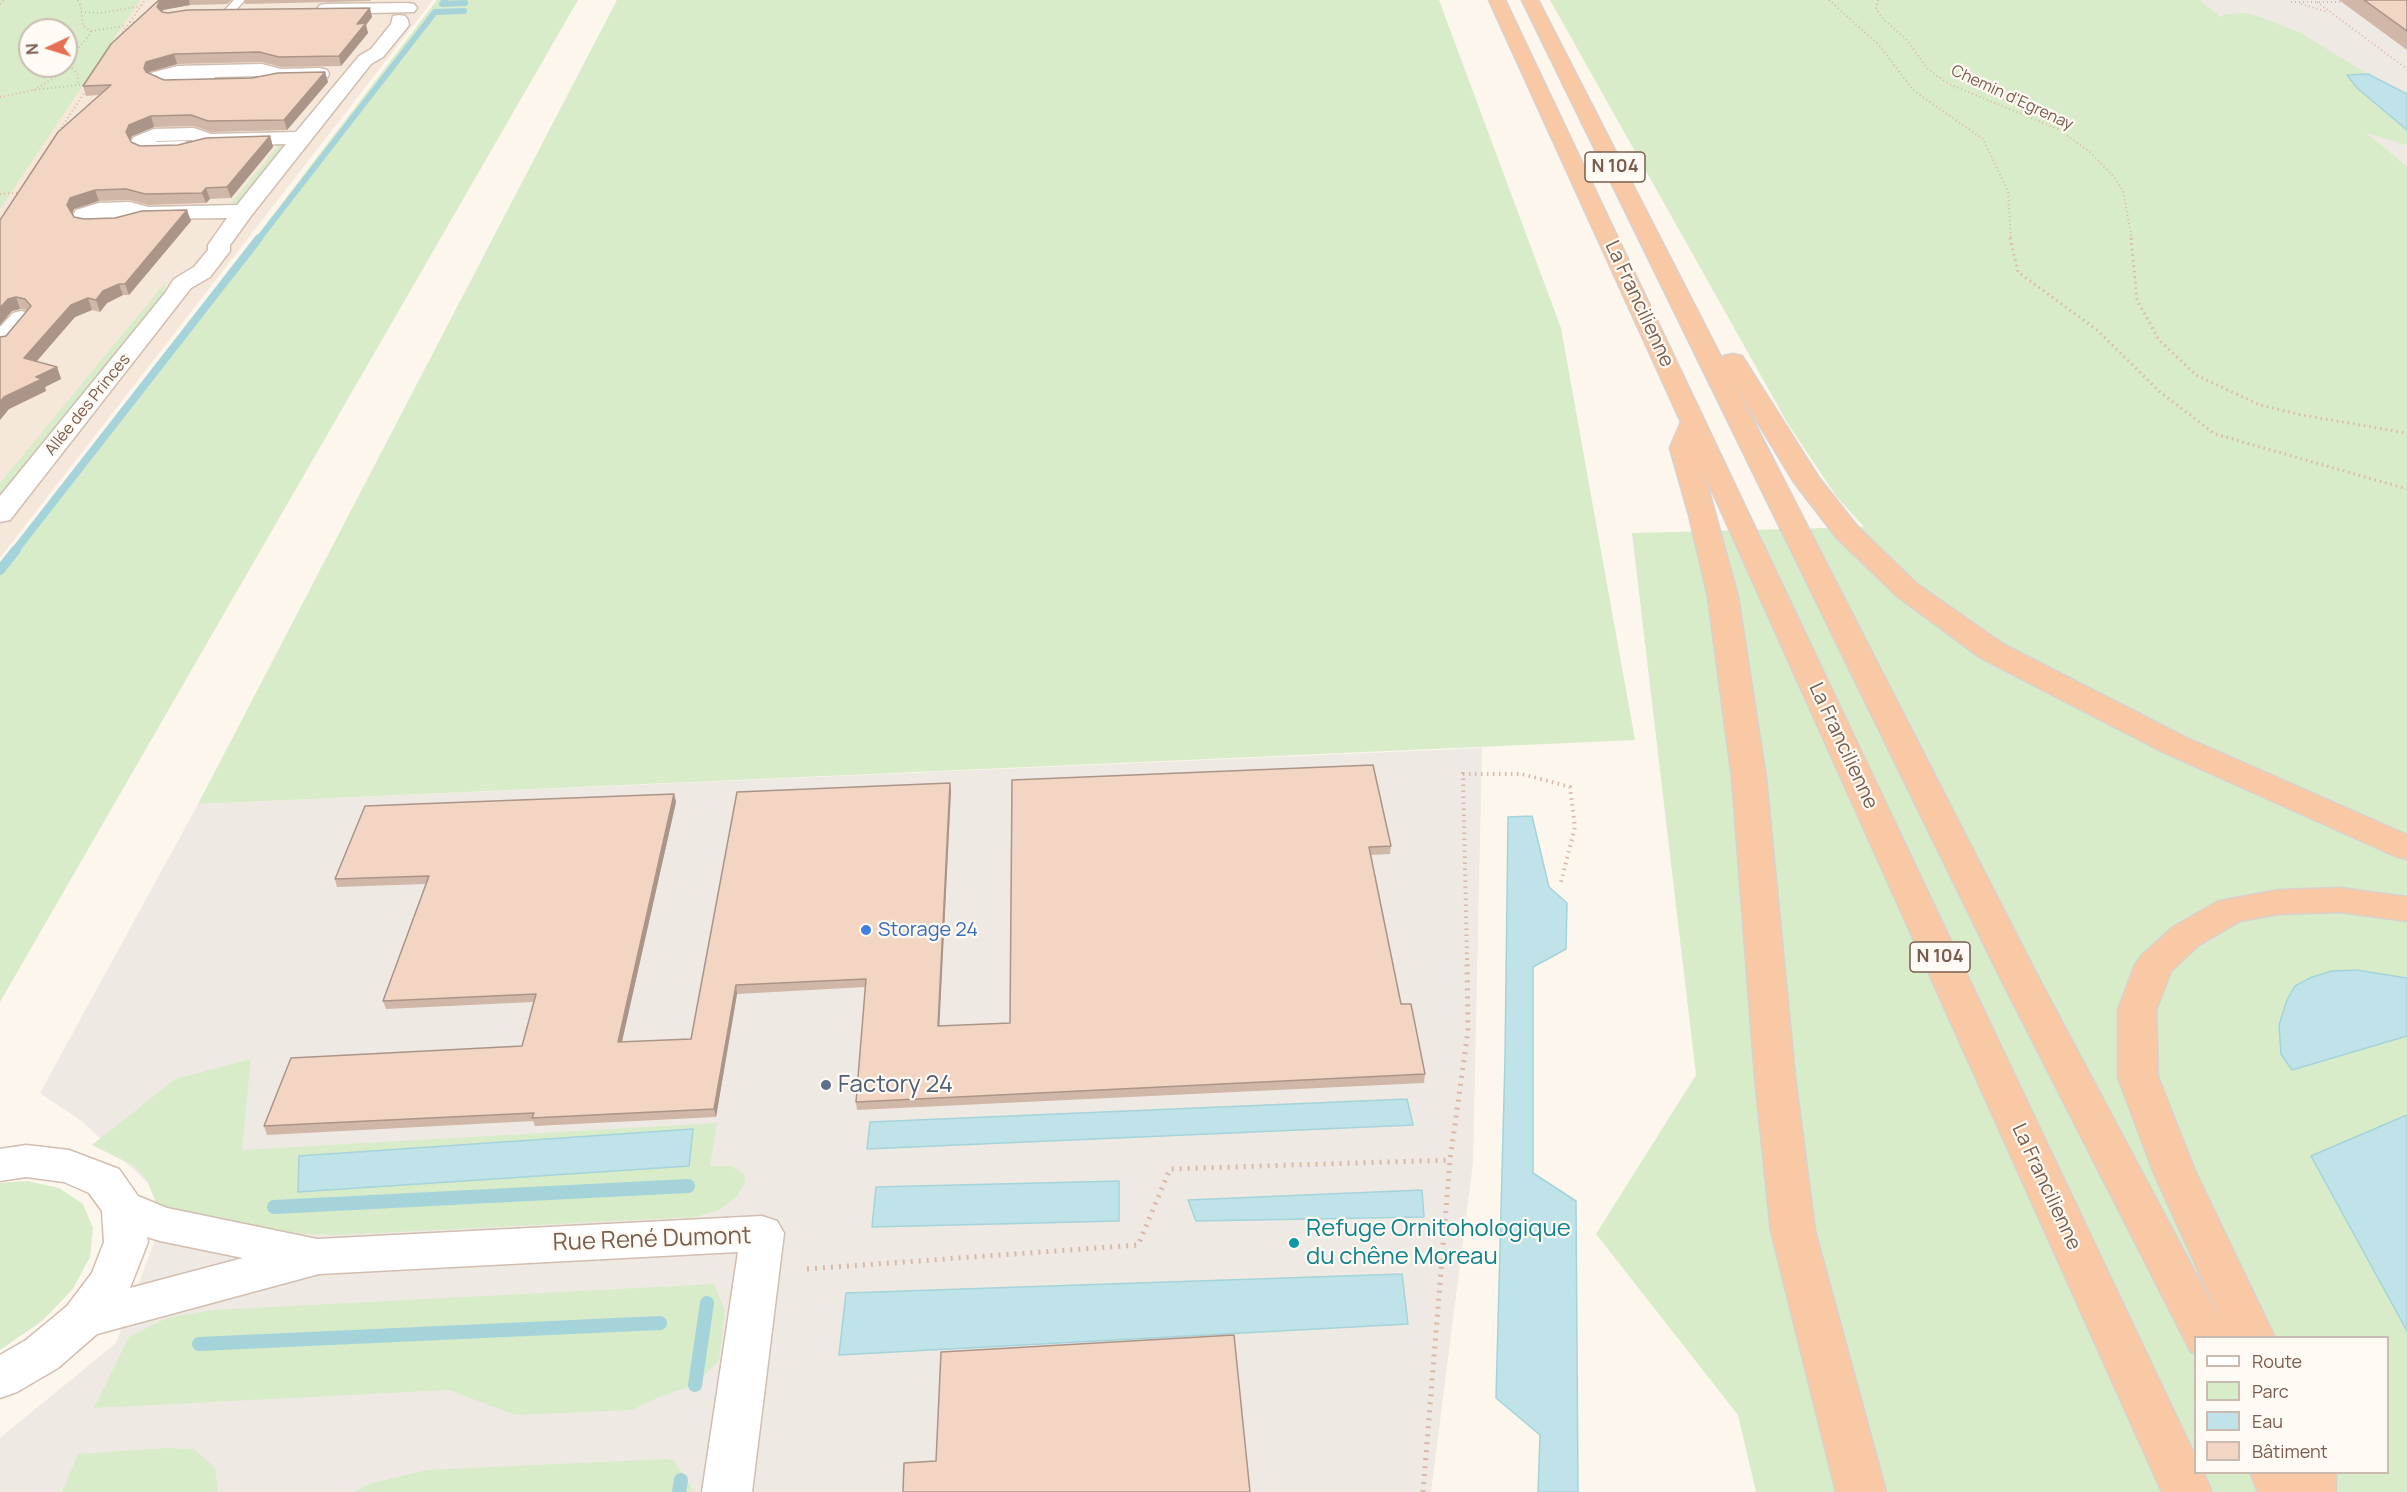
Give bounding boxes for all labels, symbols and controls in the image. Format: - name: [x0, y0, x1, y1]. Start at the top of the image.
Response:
- north arrow: [18, 18, 78, 78]
- text: N: [21, 43, 43, 56]
- street label: Chemin d'Egrenay: [1948, 61, 2076, 135]
- road number: N 104: [1585, 152, 1645, 182]
- street label: La Francilienne: [1599, 237, 1679, 371]
- street label: Allée des Princes: [41, 350, 135, 460]
- street label: La Francilienne: [1803, 679, 1883, 813]
- place label: Storage 24: [878, 918, 978, 942]
- marker: Storage 24: [859, 923, 873, 937]
- road number: N 104: [1910, 942, 1970, 972]
- place label: Factory 24: [838, 1071, 953, 1099]
- marker: Factory 24: [819, 1078, 833, 1092]
- street label: La Francilienne: [2006, 1120, 2086, 1254]
- place label: Refuge Ornitohologique du chêne Moreau: [1306, 1215, 1571, 1271]
- street label: Rue René Dumont: [552, 1222, 752, 1258]
- marker: Refuge Ornitohologique du chêne Moreau: [1287, 1236, 1301, 1250]
- legend: [2194, 1336, 2389, 1474]
- text: Route: [2252, 1349, 2302, 1373]
- text: Parc: [2252, 1379, 2289, 1403]
- text: Eau: [2252, 1409, 2283, 1433]
- text: Bâtiment: [2252, 1439, 2328, 1463]

